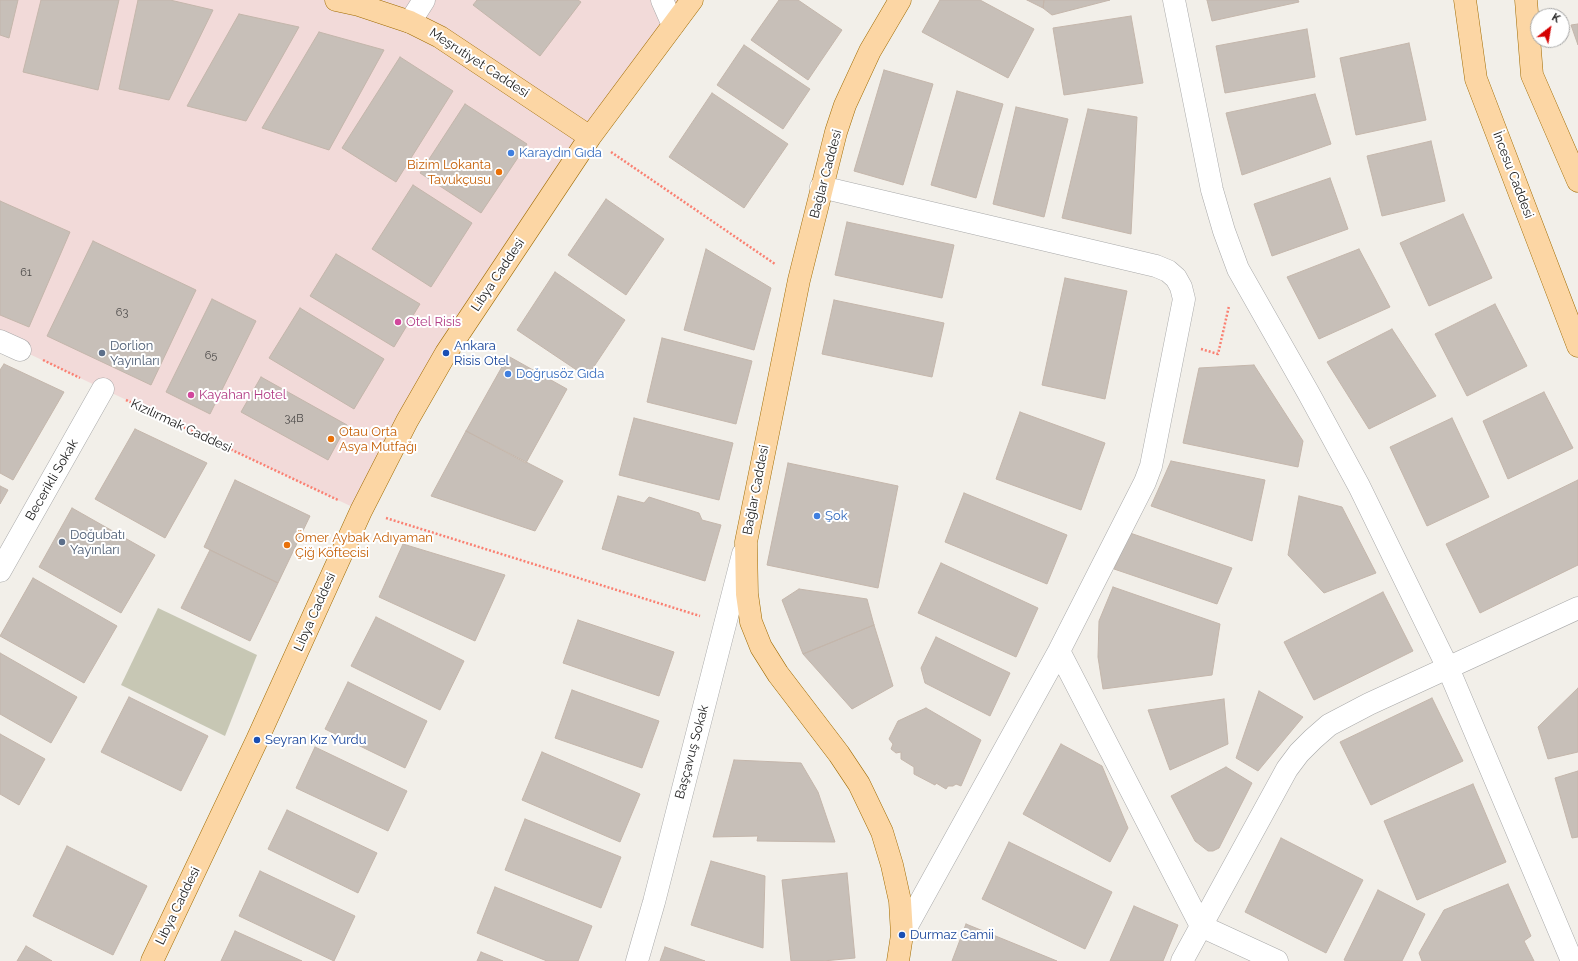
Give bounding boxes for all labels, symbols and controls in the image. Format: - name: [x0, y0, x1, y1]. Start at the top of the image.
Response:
- north arrow: [1530, 8, 1570, 48]
- text: K: [1549, 11, 1562, 26]
- street label: Meşrutiyet Caddesi: [426, 25, 532, 101]
- street label: Bağlar Caddesi: [807, 128, 845, 220]
- street label: İncesu Caddesi: [1489, 129, 1537, 221]
- place label: Karaydın Gıda: [519, 145, 602, 161]
- marker: Karaydın Gıda: [506, 148, 516, 158]
- place label: Bizim Lokanta Tavukçusu: [407, 157, 491, 188]
- marker: Bizim Lokanta Tavukçusu: [494, 167, 504, 177]
- street label: Libya Caddesi: [468, 236, 528, 314]
- house number: 61: [20, 266, 32, 280]
- house number: 63: [116, 306, 128, 320]
- place label: Otel Risis: [406, 314, 461, 330]
- marker: Otel Risis: [393, 317, 403, 327]
- place label: Dorlion Yayınları: [110, 338, 160, 369]
- place label: Ankara Risis Otel: [454, 338, 509, 369]
- marker: Dorlion Yayınları: [97, 348, 107, 358]
- marker: Ankara Risis Otel: [441, 348, 451, 358]
- house number: 65: [205, 349, 217, 363]
- place label: Doğrusöz Gıda: [516, 366, 604, 382]
- marker: Doğrusöz Gıda: [503, 369, 513, 379]
- place label: Kayahan Hotel: [199, 387, 286, 403]
- marker: Kayahan Hotel: [186, 390, 196, 400]
- street label: Kızılırmak Caddesi: [128, 396, 234, 456]
- house number: 34B: [284, 412, 304, 426]
- place label: Otau Orta Asya Mutfağı: [339, 424, 417, 455]
- marker: Otau Orta Asya Mutfağı: [326, 434, 336, 444]
- street label: Becerikli Sokak: [22, 437, 82, 523]
- street label: Bağlar Caddesi: [740, 444, 772, 536]
- place label: Şok: [825, 508, 848, 524]
- marker: Şok: [812, 511, 822, 521]
- place label: Doğubatı Yayınları: [70, 527, 125, 558]
- place label: Ömer Aybak Adıyaman Çiğ Köftecisi: [295, 530, 433, 561]
- marker: Doğubatı Yayınları: [57, 537, 67, 547]
- marker: Ömer Aybak Adıyaman Çiğ Köftecisi: [282, 540, 292, 550]
- street label: Libya Caddesi: [291, 570, 339, 654]
- street label: Başçavuş Sokak: [672, 703, 712, 801]
- place label: Seyran Kız Yurdu: [265, 732, 366, 748]
- marker: Seyran Kız Yurdu: [252, 735, 262, 745]
- street label: Libya Caddesi: [152, 865, 204, 947]
- place label: Durmaz Camii: [910, 927, 994, 943]
- marker: Durmaz Camii: [897, 930, 907, 940]

